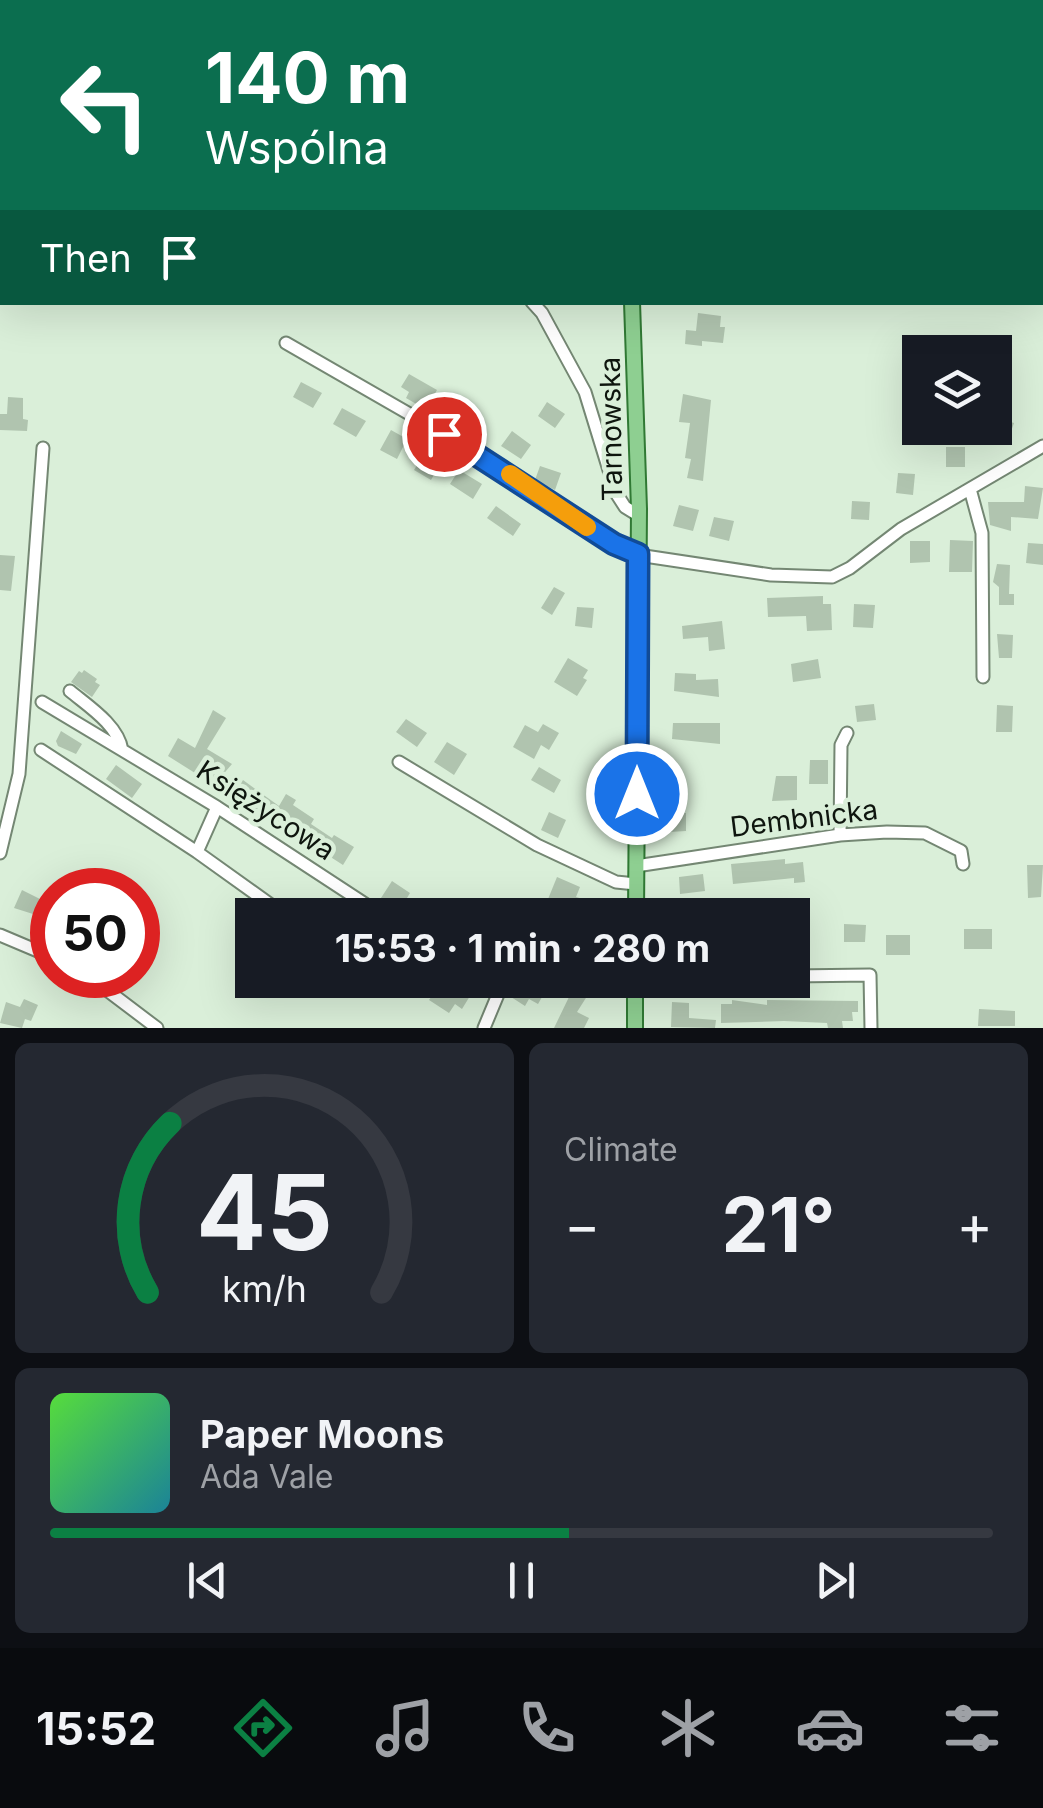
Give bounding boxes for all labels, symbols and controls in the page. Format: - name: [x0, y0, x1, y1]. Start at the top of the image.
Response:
- text: 140 m: [205, 35, 410, 120]
- icon: left: [40, 40, 170, 170]
- text: Wspólna: [205, 120, 389, 175]
- icon: arrive: [152, 230, 207, 285]
- text: Then: [40, 235, 132, 281]
- map controls: [902, 335, 1012, 445]
- button: layers: [902, 335, 1012, 445]
- street label: Tarnowska: [593, 357, 629, 501]
- pin: [402, 392, 487, 477]
- icon: arrive: [417, 407, 472, 462]
- position arrow: [585, 742, 689, 846]
- street label: Księżycowa: [191, 753, 341, 867]
- street label: Dembnicka: [728, 792, 880, 844]
- speed limit sign: 50: [30, 868, 160, 998]
- text: 15:53 · 1 min · 280 m: [335, 925, 710, 971]
- text: Climate: [564, 1130, 678, 1169]
- text: 45: [196, 1149, 333, 1275]
- text: 21°: [721, 1179, 836, 1270]
- text: −: [564, 1192, 600, 1258]
- text: +: [957, 1192, 993, 1258]
- text: km/h: [222, 1267, 307, 1311]
- text: Paper Moons: [200, 1411, 444, 1457]
- text: Ada Vale: [200, 1457, 333, 1496]
- icon: previous: [180, 1553, 235, 1608]
- icon: pause: [494, 1553, 549, 1608]
- icon: next: [808, 1553, 863, 1608]
- icon: directions: [228, 1693, 298, 1763]
- icon: music: [370, 1693, 440, 1763]
- icon: phone: [512, 1693, 582, 1763]
- icon: climate: [653, 1693, 723, 1763]
- icon: car: [795, 1693, 865, 1763]
- icon: filters: [937, 1693, 1007, 1763]
- text: 15:52: [36, 1701, 156, 1756]

